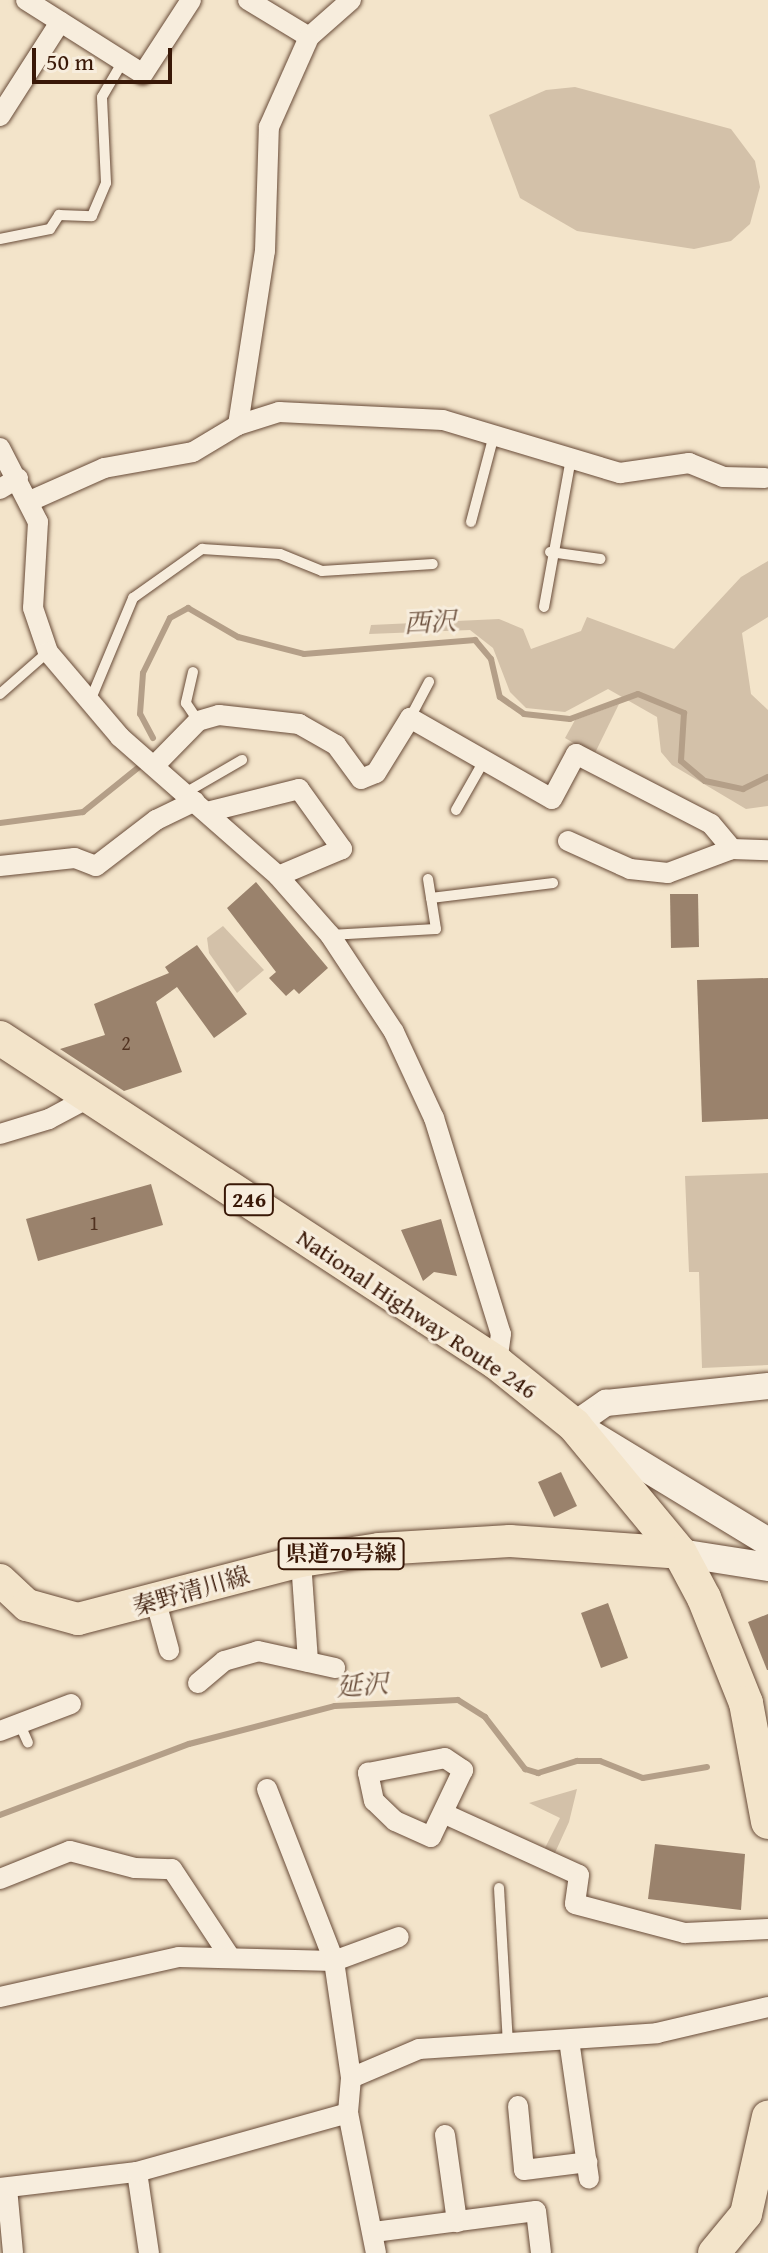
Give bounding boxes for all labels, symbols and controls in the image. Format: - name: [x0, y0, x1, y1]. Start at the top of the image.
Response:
- scale bar: [36, 32, 176, 82]
- text: 50 m: [46, 44, 94, 79]
- water label: 西沢: [403, 605, 457, 639]
- house number: 2: [121, 1030, 131, 1054]
- road number: 246: [223, 1182, 275, 1218]
- house number: 1: [89, 1210, 99, 1234]
- street label: National Highway Route 246: [291, 1223, 543, 1405]
- road number: 県道70号線: [277, 1536, 405, 1572]
- street label: 秦野清川線: [129, 1561, 253, 1621]
- water label: 延沢: [335, 1668, 389, 1702]

